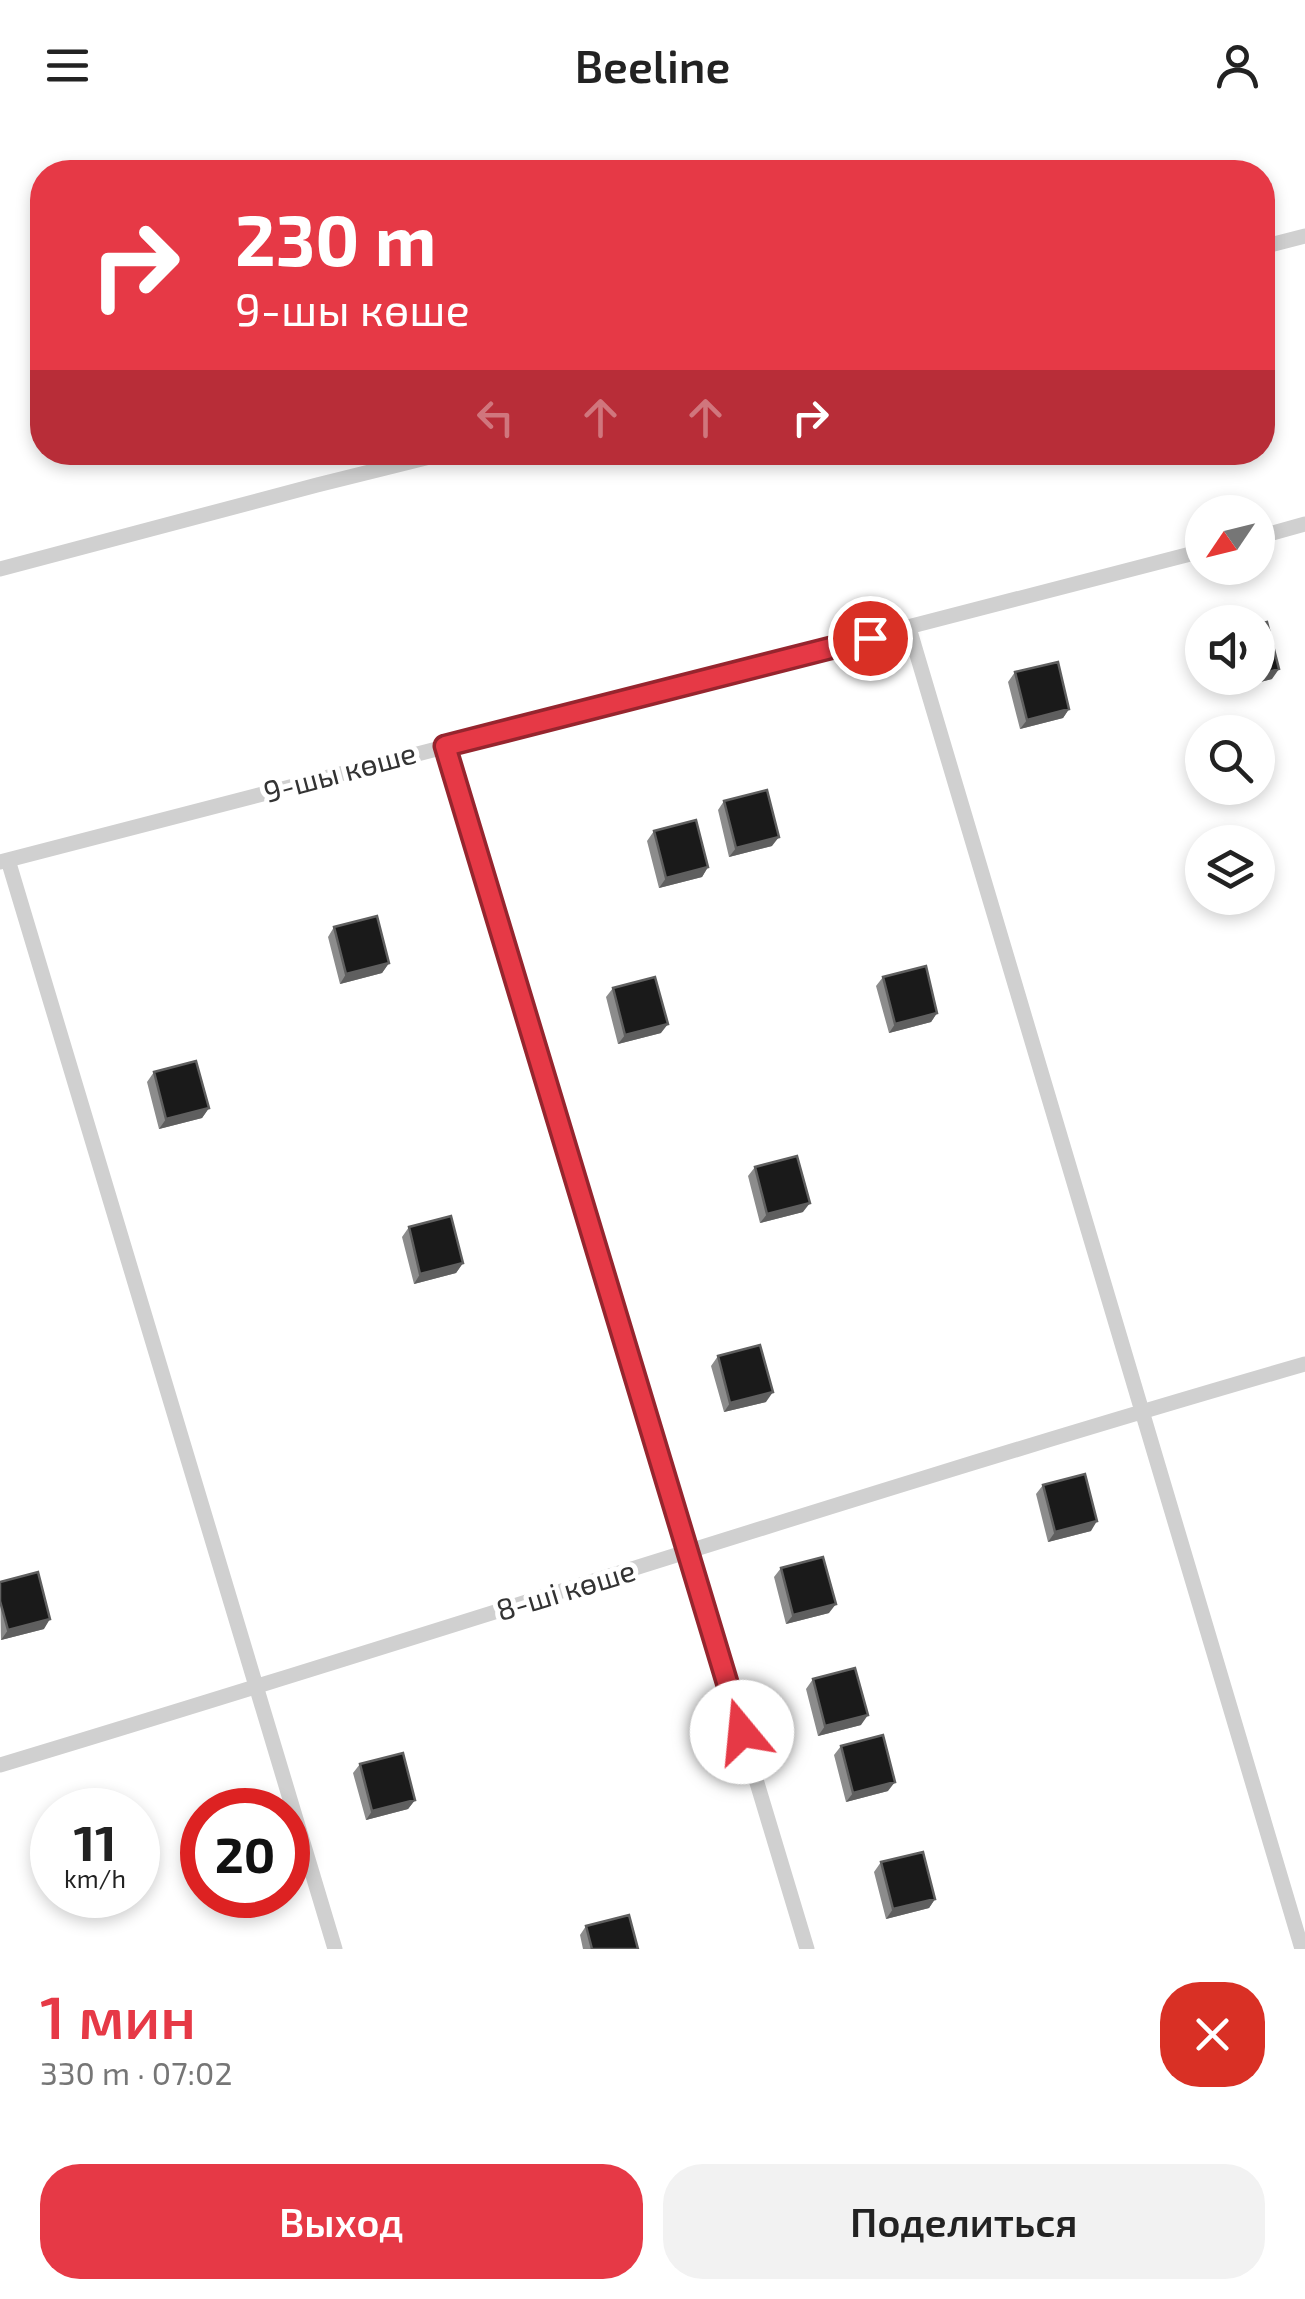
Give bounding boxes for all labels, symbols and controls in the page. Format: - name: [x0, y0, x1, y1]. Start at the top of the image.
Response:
- icon: menu: [40, 38, 95, 93]
- text: Beeline: [575, 38, 730, 92]
- icon: person: [1210, 38, 1265, 93]
- text: 230 m: [235, 196, 436, 280]
- icon: right: [70, 200, 200, 330]
- text: 9-шы көше: [235, 281, 470, 335]
- icon: left: [468, 390, 523, 445]
- icon: ahead: [573, 390, 628, 445]
- icon: ahead: [678, 390, 733, 445]
- icon: right: [783, 390, 838, 445]
- north arrow: [1185, 495, 1275, 585]
- map controls: [1185, 495, 1275, 915]
- pin: [828, 596, 913, 681]
- button: sound: [1185, 605, 1275, 695]
- icon: arrive: [843, 611, 898, 666]
- button: search: [1185, 715, 1275, 805]
- street label: 9-шы көше: [259, 733, 420, 809]
- button: layers: [1185, 825, 1275, 915]
- street label: 8-ші көше: [492, 1551, 639, 1627]
- position arrow: [690, 1680, 794, 1784]
- speed limit sign: 20: [180, 1788, 310, 1918]
- text: 11: [73, 1811, 117, 1871]
- text: km/h: [64, 1863, 126, 1893]
- text: 1 мин: [40, 1979, 196, 2051]
- button: close: [1160, 1982, 1265, 2087]
- text: 330 m · 07:02: [40, 2053, 232, 2091]
- button: Выход: [40, 2164, 643, 2279]
- button: Поделиться: [663, 2164, 1265, 2279]

